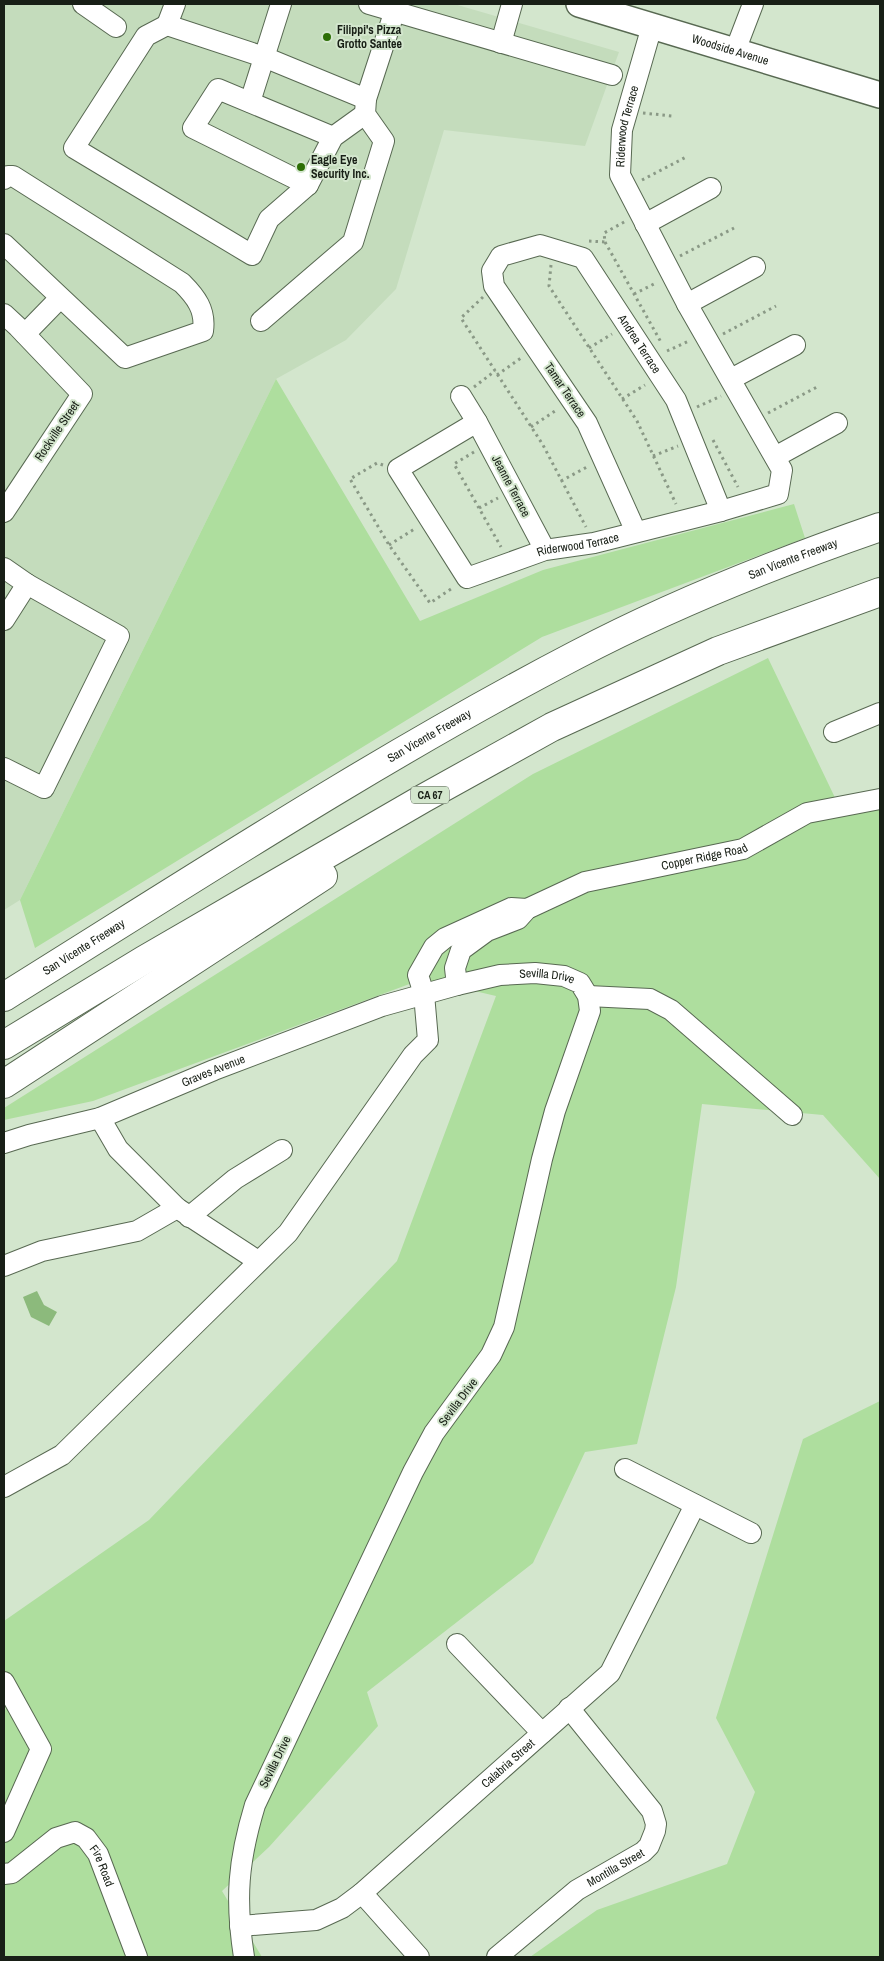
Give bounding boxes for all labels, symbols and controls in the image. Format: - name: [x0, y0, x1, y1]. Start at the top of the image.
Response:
- place label: Filippi's Pizza Grotto Santee: [337, 22, 403, 52]
- marker: Filippi's Pizza Grotto Santee: [321, 31, 333, 43]
- street label: Woodside Avenue: [690, 31, 771, 69]
- street label: Riderwood Terrace: [612, 84, 642, 168]
- place label: Eagle Eye Security Inc.: [311, 152, 370, 182]
- marker: Eagle Eye Security Inc.: [295, 161, 307, 173]
- street label: Andrea Terrace: [614, 311, 664, 377]
- street label: Tamar Terrace: [541, 359, 589, 421]
- street label: Rockville Street: [31, 398, 83, 464]
- street label: Jeanne Terrace: [488, 452, 534, 520]
- street label: Riderwood Terrace: [534, 529, 621, 560]
- street label: San Vicente Freeway: [746, 535, 840, 583]
- street label: San Vicente Freeway: [384, 705, 474, 766]
- road number: CA 67: [411, 786, 449, 804]
- street label: Copper Ridge Road: [660, 840, 751, 874]
- street label: San Vicente Freeway: [40, 915, 128, 979]
- street label: Sevilla Drive: [519, 965, 577, 988]
- street label: Graves Avenue: [179, 1051, 247, 1091]
- street label: Sevilla Drive: [435, 1375, 481, 1429]
- street label: Sevilla Drive: [256, 1733, 294, 1791]
- street label: Calabria Street: [478, 1735, 538, 1792]
- street label: Fire Road: [86, 1841, 118, 1889]
- street label: Montilla Street: [584, 1845, 647, 1891]

